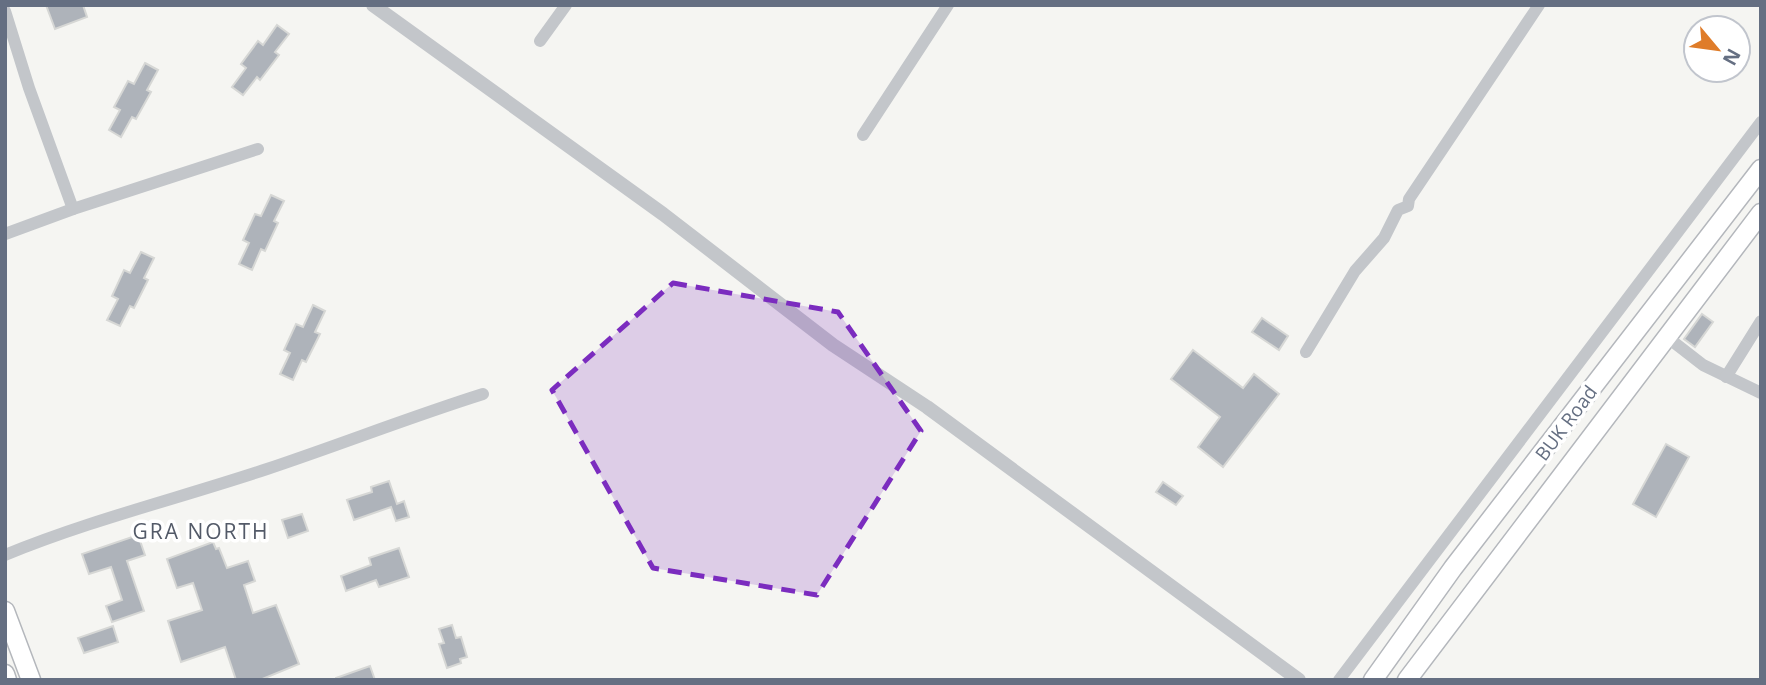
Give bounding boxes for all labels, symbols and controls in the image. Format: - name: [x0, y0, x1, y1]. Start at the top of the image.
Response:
- north arrow: [1682, 14, 1752, 84]
- text: N: [1717, 44, 1747, 70]
- street label: BUK Road: [1529, 380, 1603, 466]
- district label: GRA NORTH: [132, 517, 270, 545]

